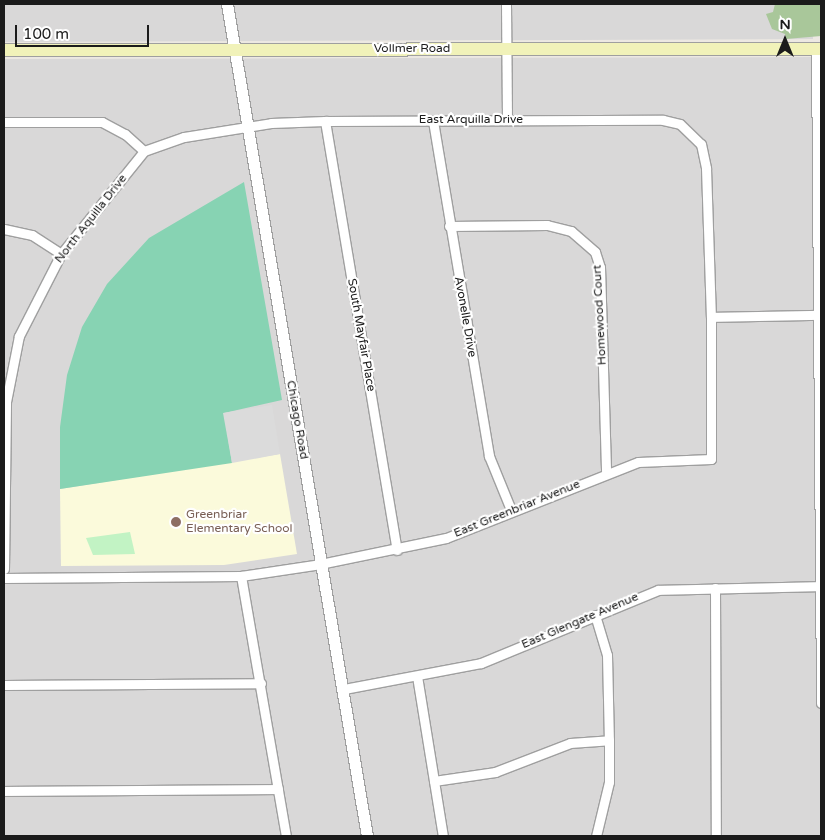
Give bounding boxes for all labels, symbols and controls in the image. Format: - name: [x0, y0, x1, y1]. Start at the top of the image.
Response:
- scale bar: [18, 15, 151, 47]
- north arrow: [760, 15, 810, 65]
- text: N: [779, 16, 791, 33]
- text: 100 m: [23, 25, 69, 43]
- street label: Vollmer Road: [374, 42, 450, 56]
- street label: East Arquilla Drive: [419, 113, 523, 127]
- street label: North Aquilla Drive: [52, 172, 130, 266]
- street label: Homewood Court: [590, 264, 610, 366]
- street label: Avonelle Drive: [451, 276, 479, 358]
- street label: South Mayfair Place: [344, 277, 378, 393]
- street label: Chicago Road: [283, 379, 311, 461]
- street label: East Greenbriar Avenue: [452, 477, 582, 541]
- place label: Greenbriar Elementary School: [186, 508, 293, 536]
- marker: Greenbriar Elementary School: [170, 516, 182, 528]
- street label: East Glengate Avenue: [519, 590, 641, 652]

